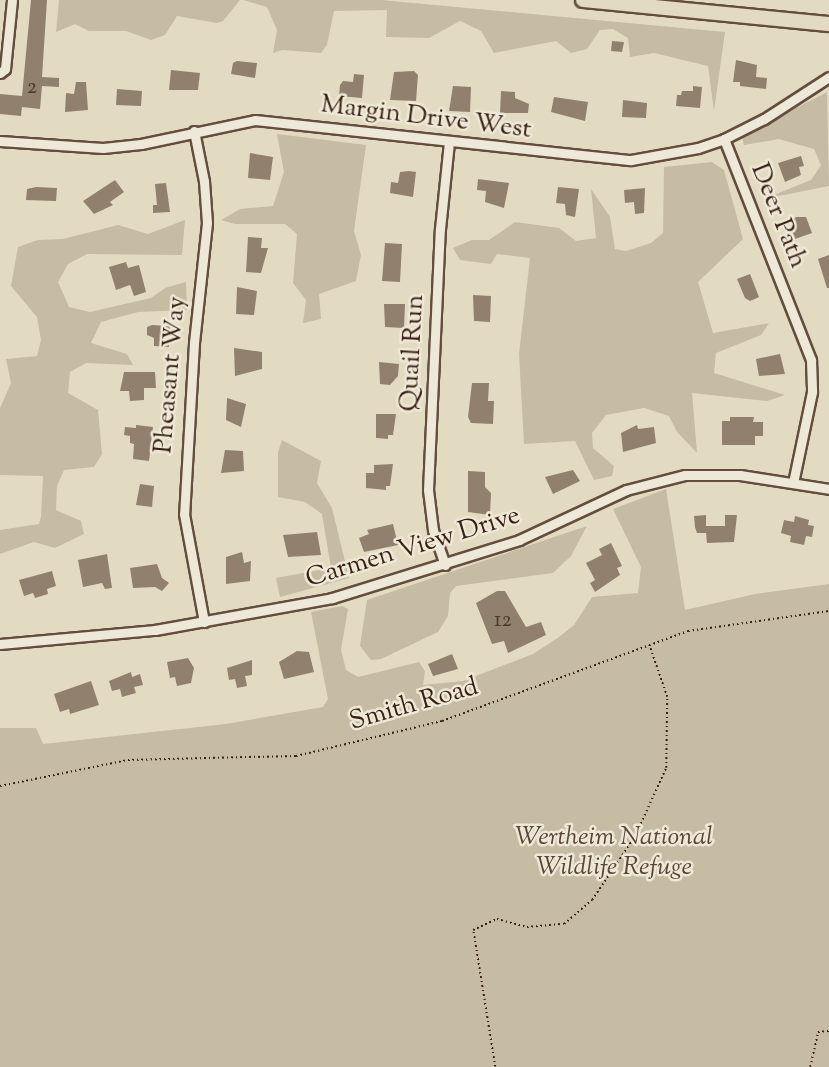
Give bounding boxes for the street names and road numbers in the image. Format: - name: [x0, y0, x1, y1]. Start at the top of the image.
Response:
- street label: Margin Drive West: [319, 90, 533, 146]
- street label: Deer Path: [743, 159, 813, 273]
- street label: Quail Run: [394, 294, 432, 412]
- street label: Pheasant Way: [149, 295, 193, 455]
- street label: Carmen View Drive: [302, 501, 524, 595]
- street label: Smith Road: [346, 672, 482, 738]

